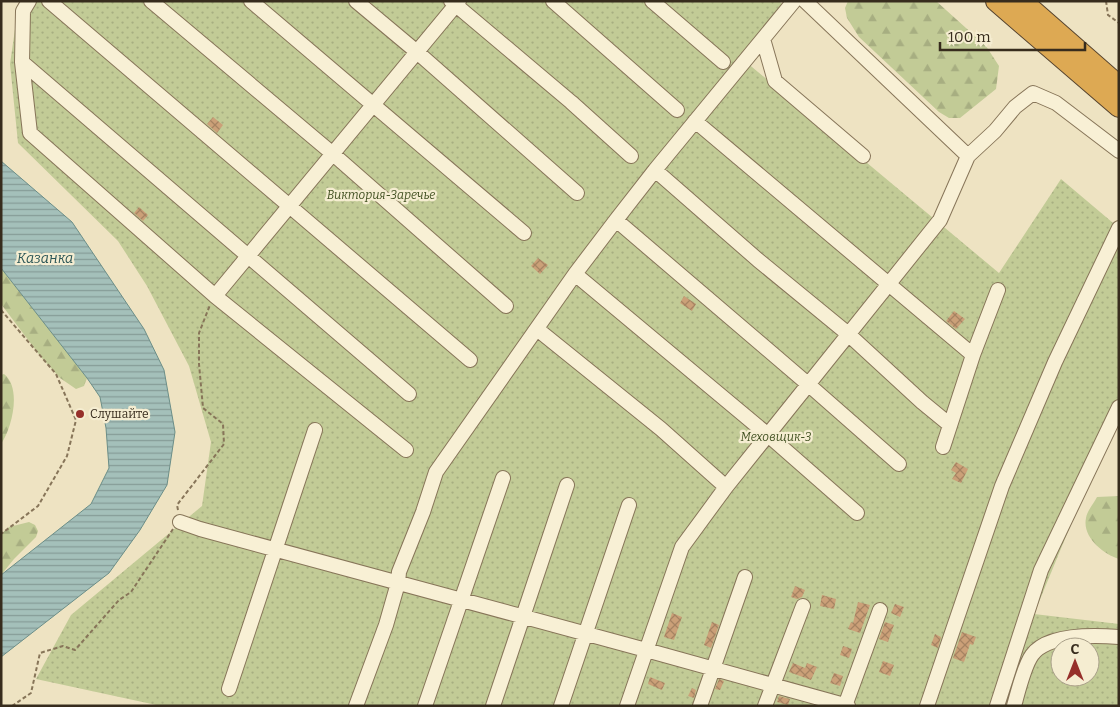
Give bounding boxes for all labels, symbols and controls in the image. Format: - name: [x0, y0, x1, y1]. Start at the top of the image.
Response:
- scale bar: [940, 20, 1085, 52]
- text: 100 m: [948, 28, 991, 46]
- park label: Виктория-Заречье: [327, 188, 435, 202]
- water label: Казанка: [17, 250, 73, 267]
- place label: Слушайте: [90, 407, 149, 421]
- marker: Слушайте: [74, 408, 86, 420]
- park label: Меховщик-3: [741, 430, 812, 444]
- north arrow: [1050, 637, 1100, 687]
- text: С: [1071, 641, 1080, 658]

